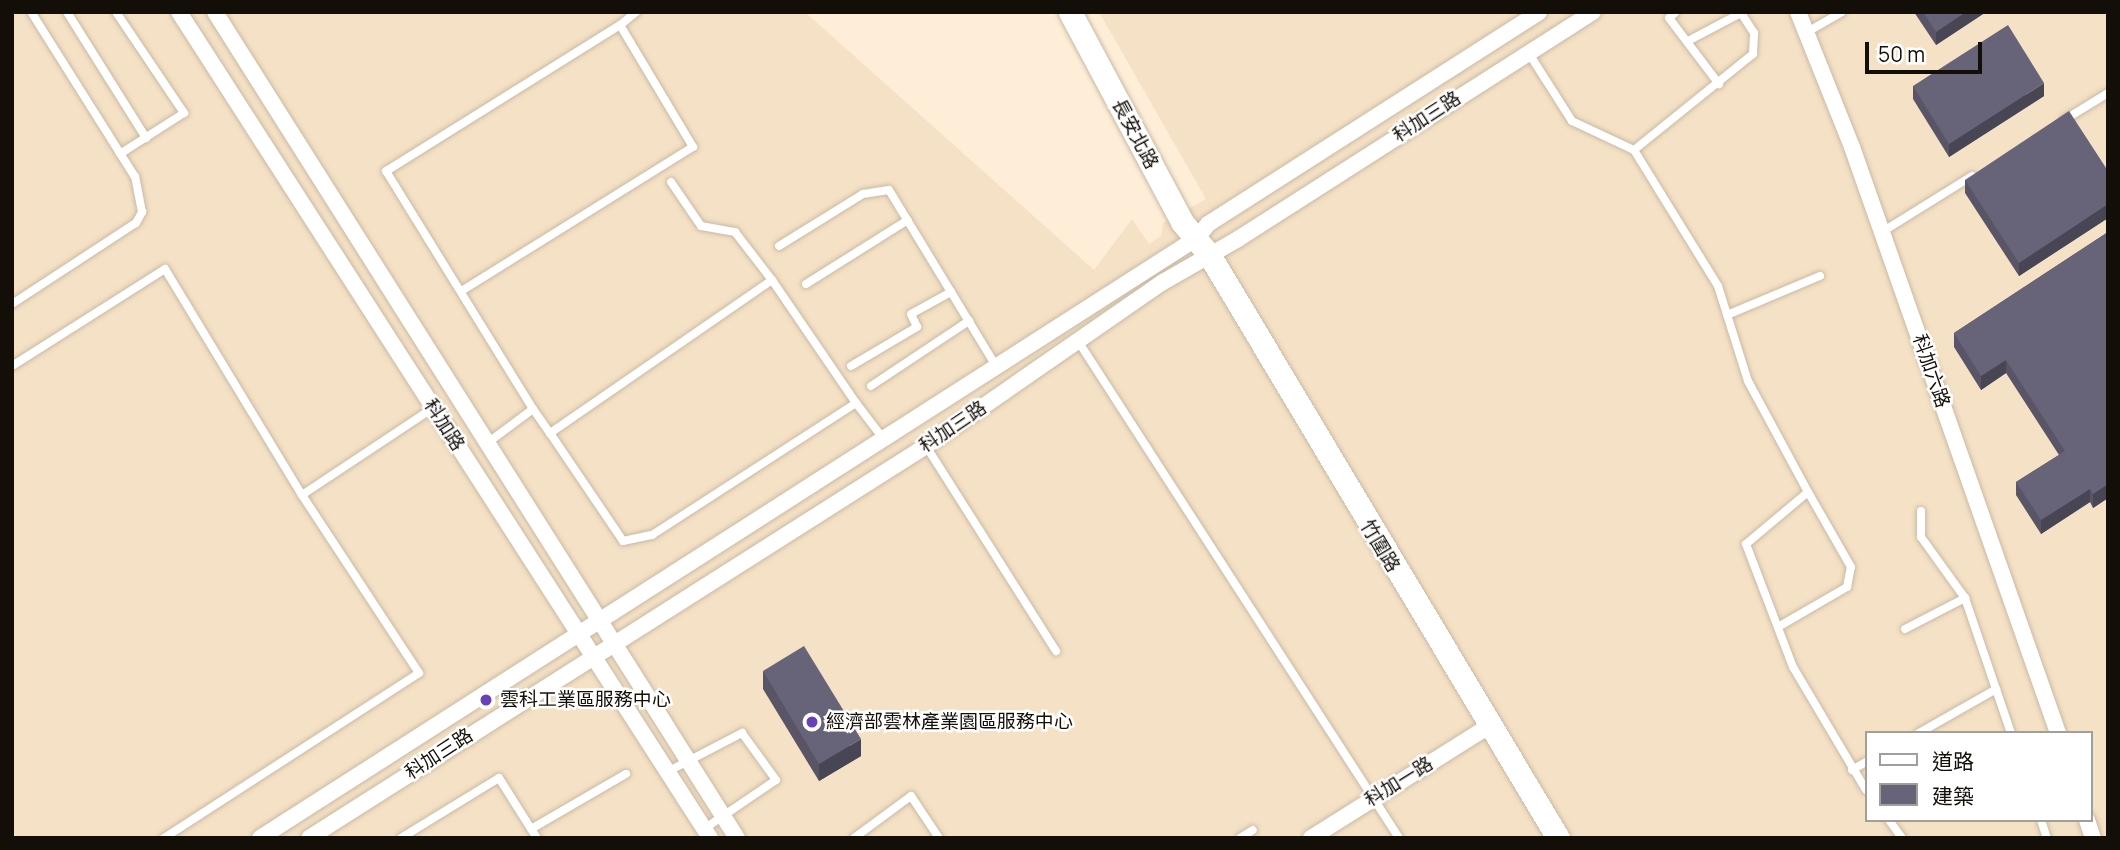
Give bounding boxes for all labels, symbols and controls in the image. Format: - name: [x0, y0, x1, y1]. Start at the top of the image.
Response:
- scale bar: [1868, 28, 1985, 72]
- text: 50 m: [1878, 40, 1925, 68]
- street label: 科加三路: [1389, 87, 1465, 147]
- street label: 長安北路: [1107, 95, 1163, 173]
- street label: 科加六路: [1908, 331, 1954, 411]
- street label: 科加路: [419, 395, 469, 455]
- street label: 科加三路: [915, 396, 991, 458]
- street label: 竹圍路: [1356, 516, 1404, 576]
- place label: 雲科工業區服務中心: [500, 689, 671, 711]
- marker: 雲科工業區服務中心: [478, 692, 494, 708]
- place label: 經濟部雲林產業園區服務中心: [826, 711, 1073, 733]
- marker: 經濟部雲林產業園區服務中心: [804, 714, 820, 730]
- street label: 科加三路: [401, 724, 477, 784]
- legend: [1864, 731, 2092, 822]
- text: 道路: [1932, 747, 1974, 775]
- street label: 科加一路: [1361, 752, 1437, 812]
- text: 建築: [1932, 782, 1974, 810]

